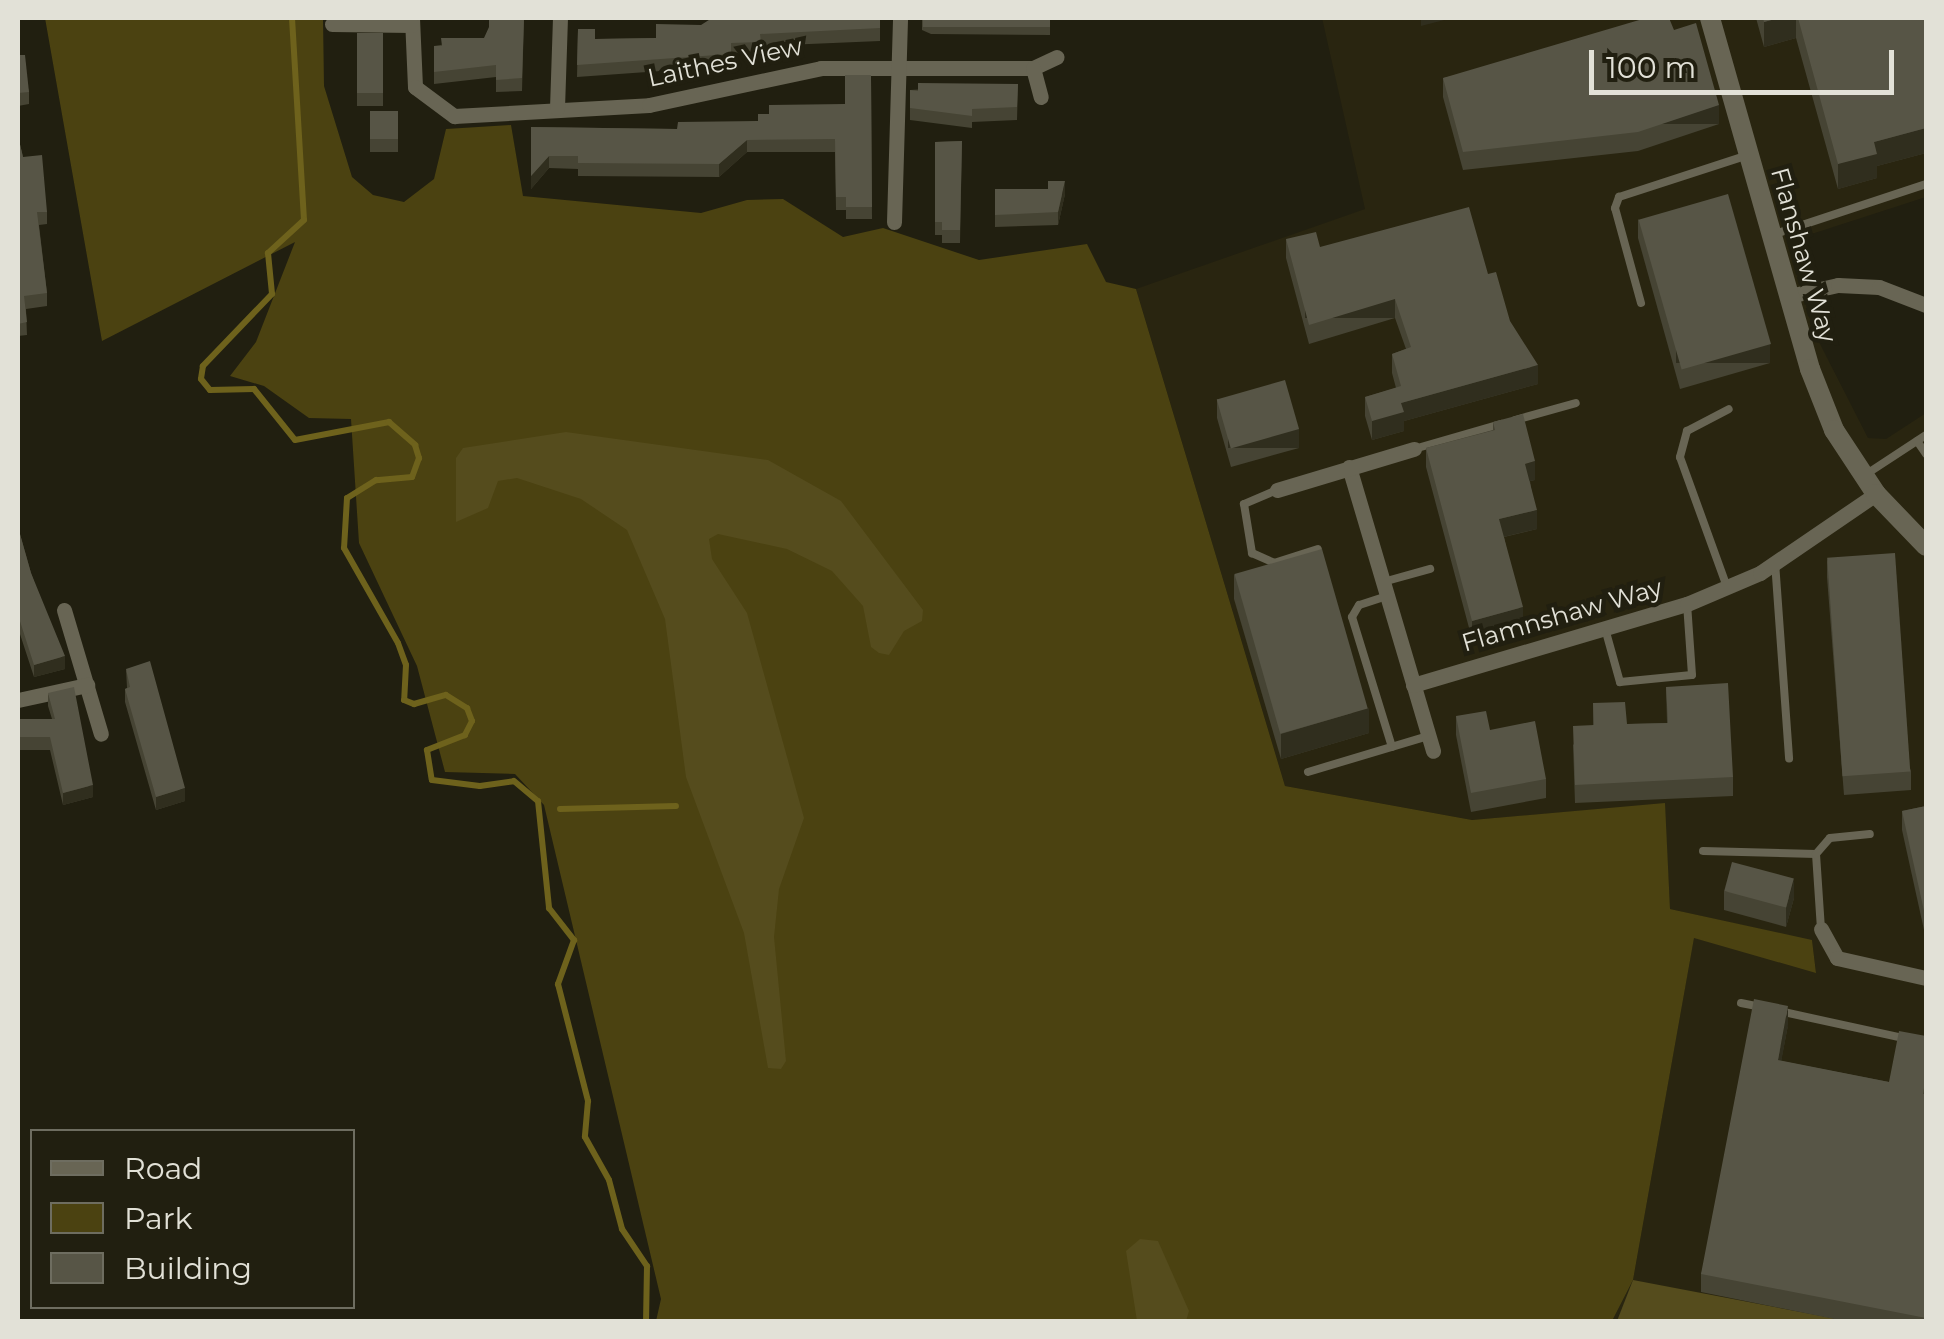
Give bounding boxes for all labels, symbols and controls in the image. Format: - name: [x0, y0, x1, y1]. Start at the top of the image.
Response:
- scale bar: [1594, 30, 1899, 92]
- street label: Laithes View: [645, 31, 805, 93]
- text: 100 m: [1606, 49, 1696, 86]
- street label: Flanshaw Way: [1765, 164, 1843, 346]
- street label: Flamnshaw Way: [1458, 572, 1666, 658]
- legend: [30, 1129, 355, 1309]
- text: Road: [124, 1150, 202, 1187]
- text: Park: [124, 1200, 193, 1237]
- text: Building: [124, 1250, 252, 1287]

